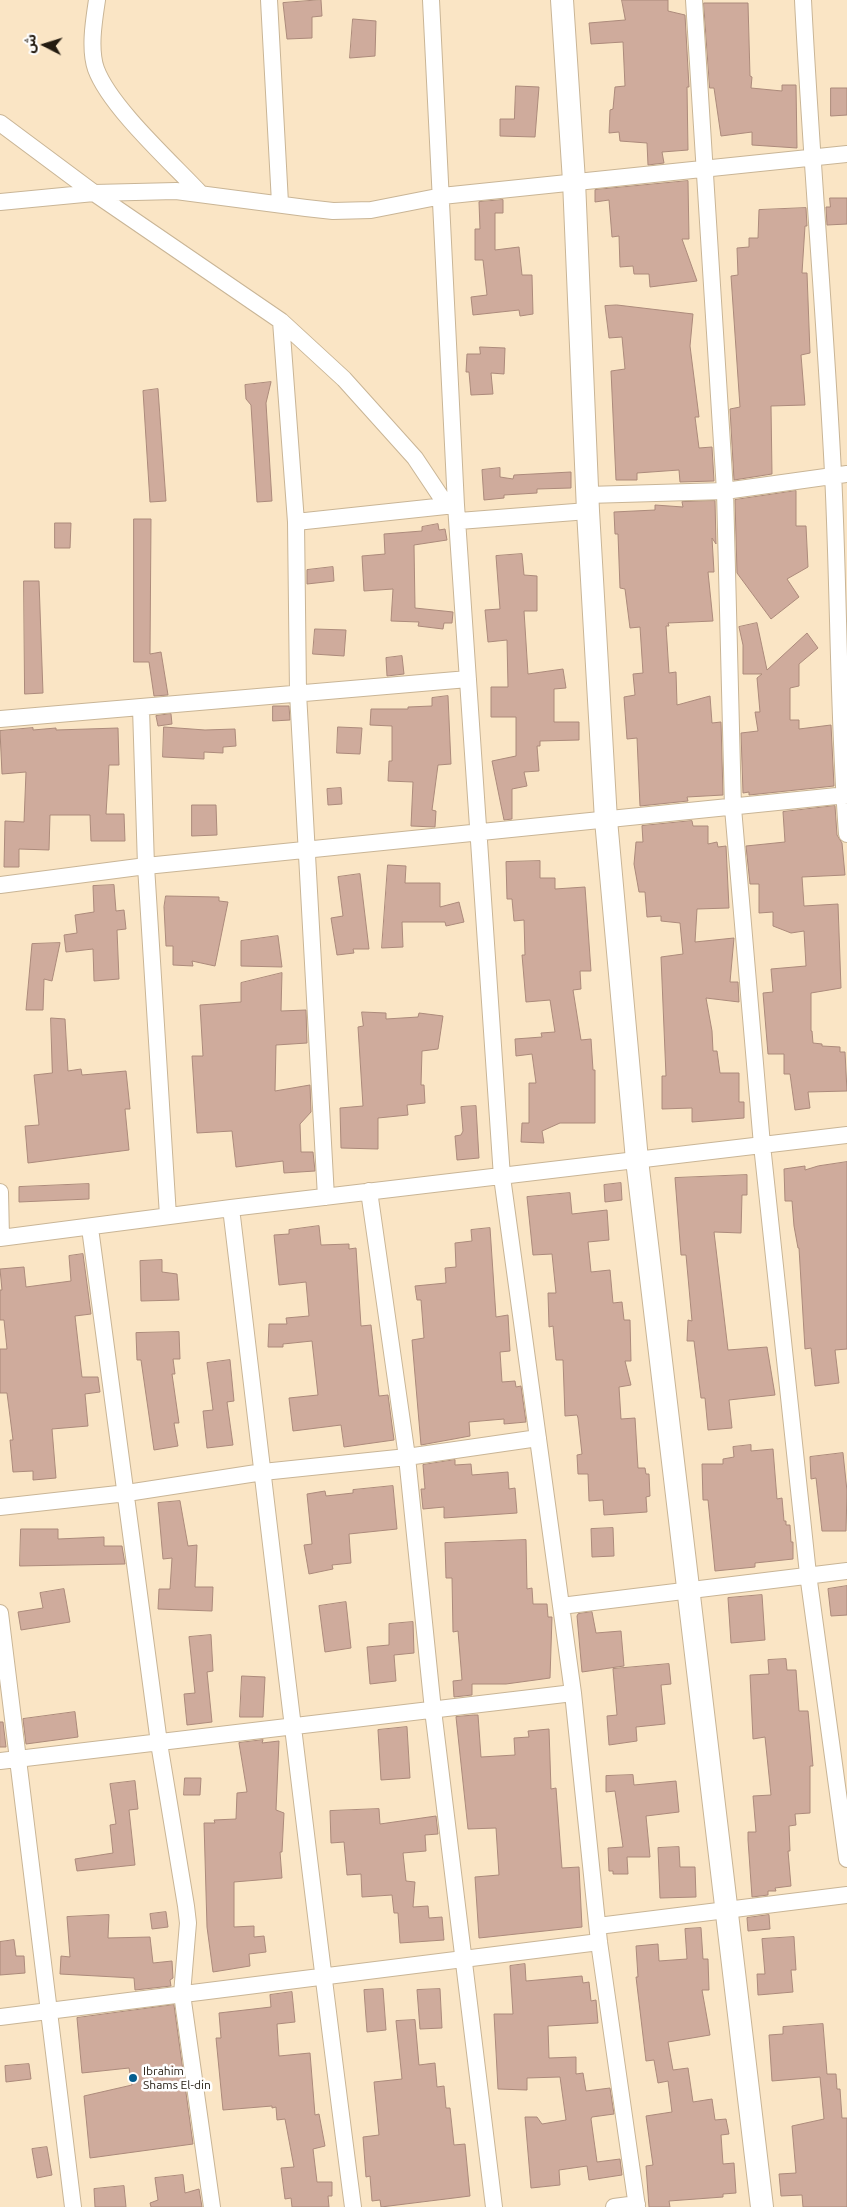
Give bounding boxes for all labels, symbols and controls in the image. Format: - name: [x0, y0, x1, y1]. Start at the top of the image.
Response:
- north arrow: [20, 20, 70, 70]
- text: ش: [21, 33, 39, 54]
- place label: Ibrahim Shams El-din: [143, 2064, 211, 2092]
- marker: Ibrahim Shams El-din: [127, 2072, 139, 2084]

